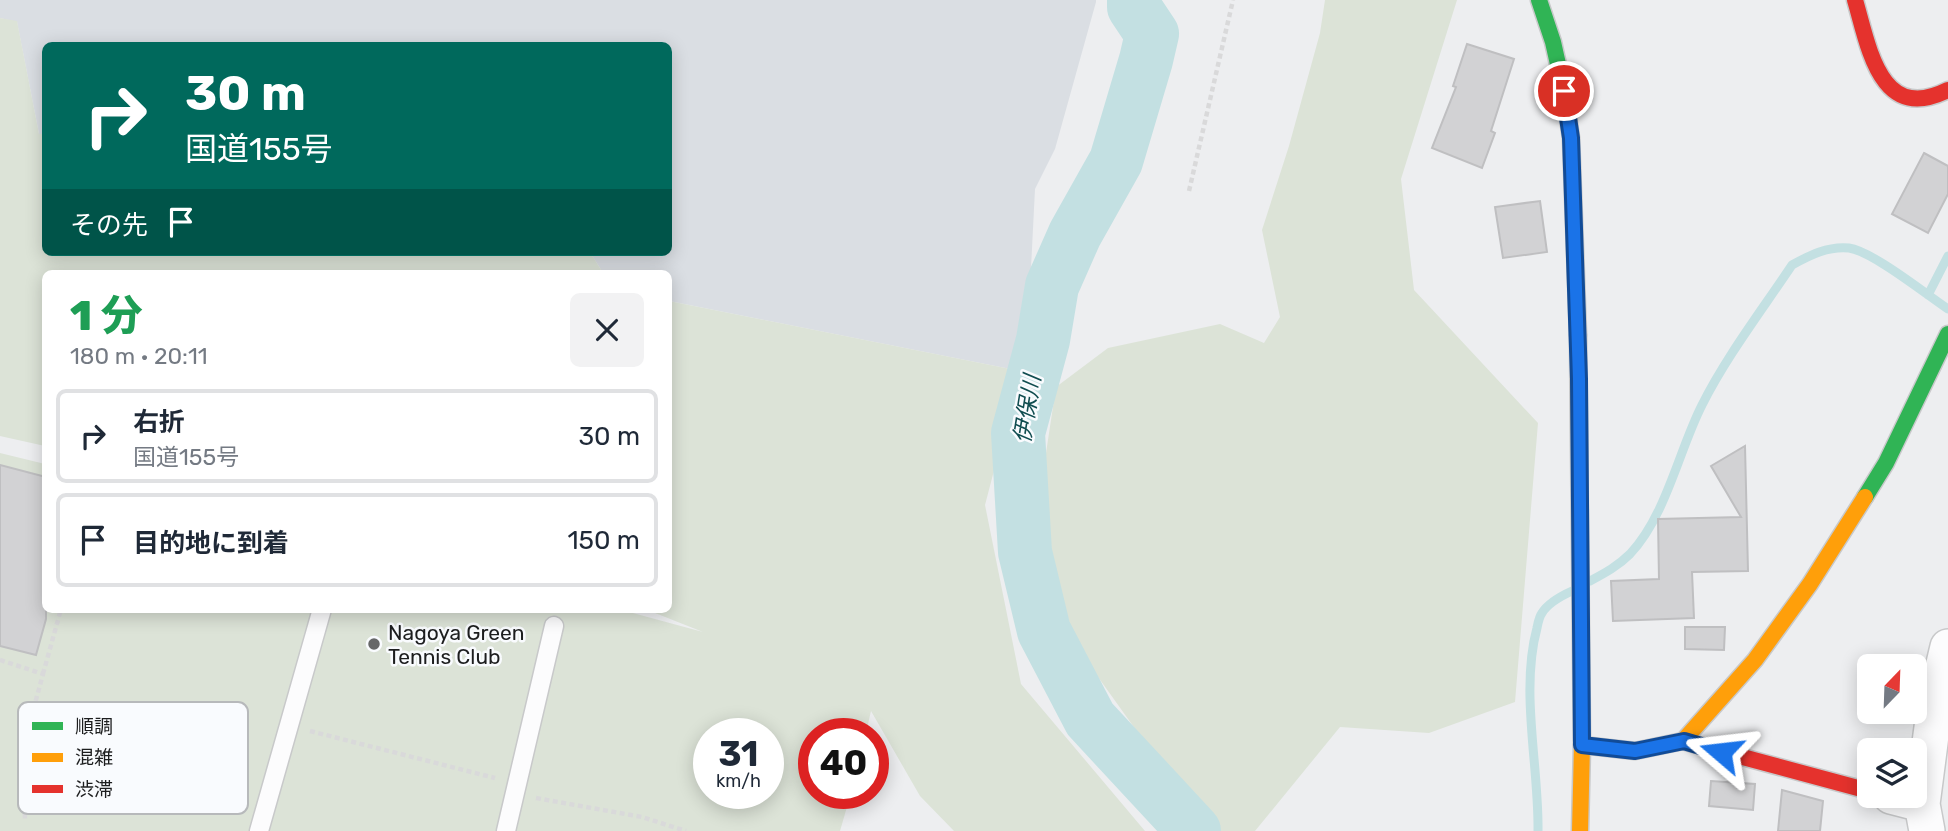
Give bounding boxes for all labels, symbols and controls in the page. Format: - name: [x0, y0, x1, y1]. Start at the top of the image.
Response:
- pin: [1534, 61, 1594, 121]
- text: 30 m: [185, 64, 306, 122]
- icon: right: [70, 70, 161, 161]
- icon: arrive: [1545, 72, 1583, 110]
- text: 国道155号: [185, 130, 333, 168]
- icon: arrive: [162, 203, 200, 241]
- text: その先: [70, 210, 148, 241]
- text: 1 分: [70, 291, 143, 341]
- button: close: [570, 293, 644, 367]
- text: 180 m · 20:11: [70, 342, 208, 370]
- water label: 伊保川: [1008, 370, 1047, 445]
- text: 右折: [133, 407, 185, 438]
- icon: right: [74, 417, 112, 455]
- text: 30 m: [578, 421, 640, 452]
- text: 国道155号: [133, 443, 239, 471]
- icon: arrive: [74, 521, 112, 559]
- text: 150 m: [567, 525, 640, 556]
- text: 目的地に到着: [133, 528, 289, 559]
- place label: Nagoya Green Tennis Club: [388, 620, 525, 669]
- marker: Nagoya Green Tennis Club: [366, 636, 382, 652]
- north arrow: [1857, 654, 1927, 724]
- map controls: [1857, 654, 1927, 808]
- legend: [18, 702, 248, 814]
- text: 順調: [75, 715, 113, 738]
- position arrow: [1684, 715, 1758, 789]
- speed limit sign: 40: [798, 718, 889, 809]
- text: 31: [719, 733, 758, 775]
- button: layers: [1857, 738, 1927, 808]
- text: 混雑: [75, 746, 113, 769]
- text: km/h: [716, 770, 761, 792]
- text: 渋滞: [75, 778, 113, 801]

